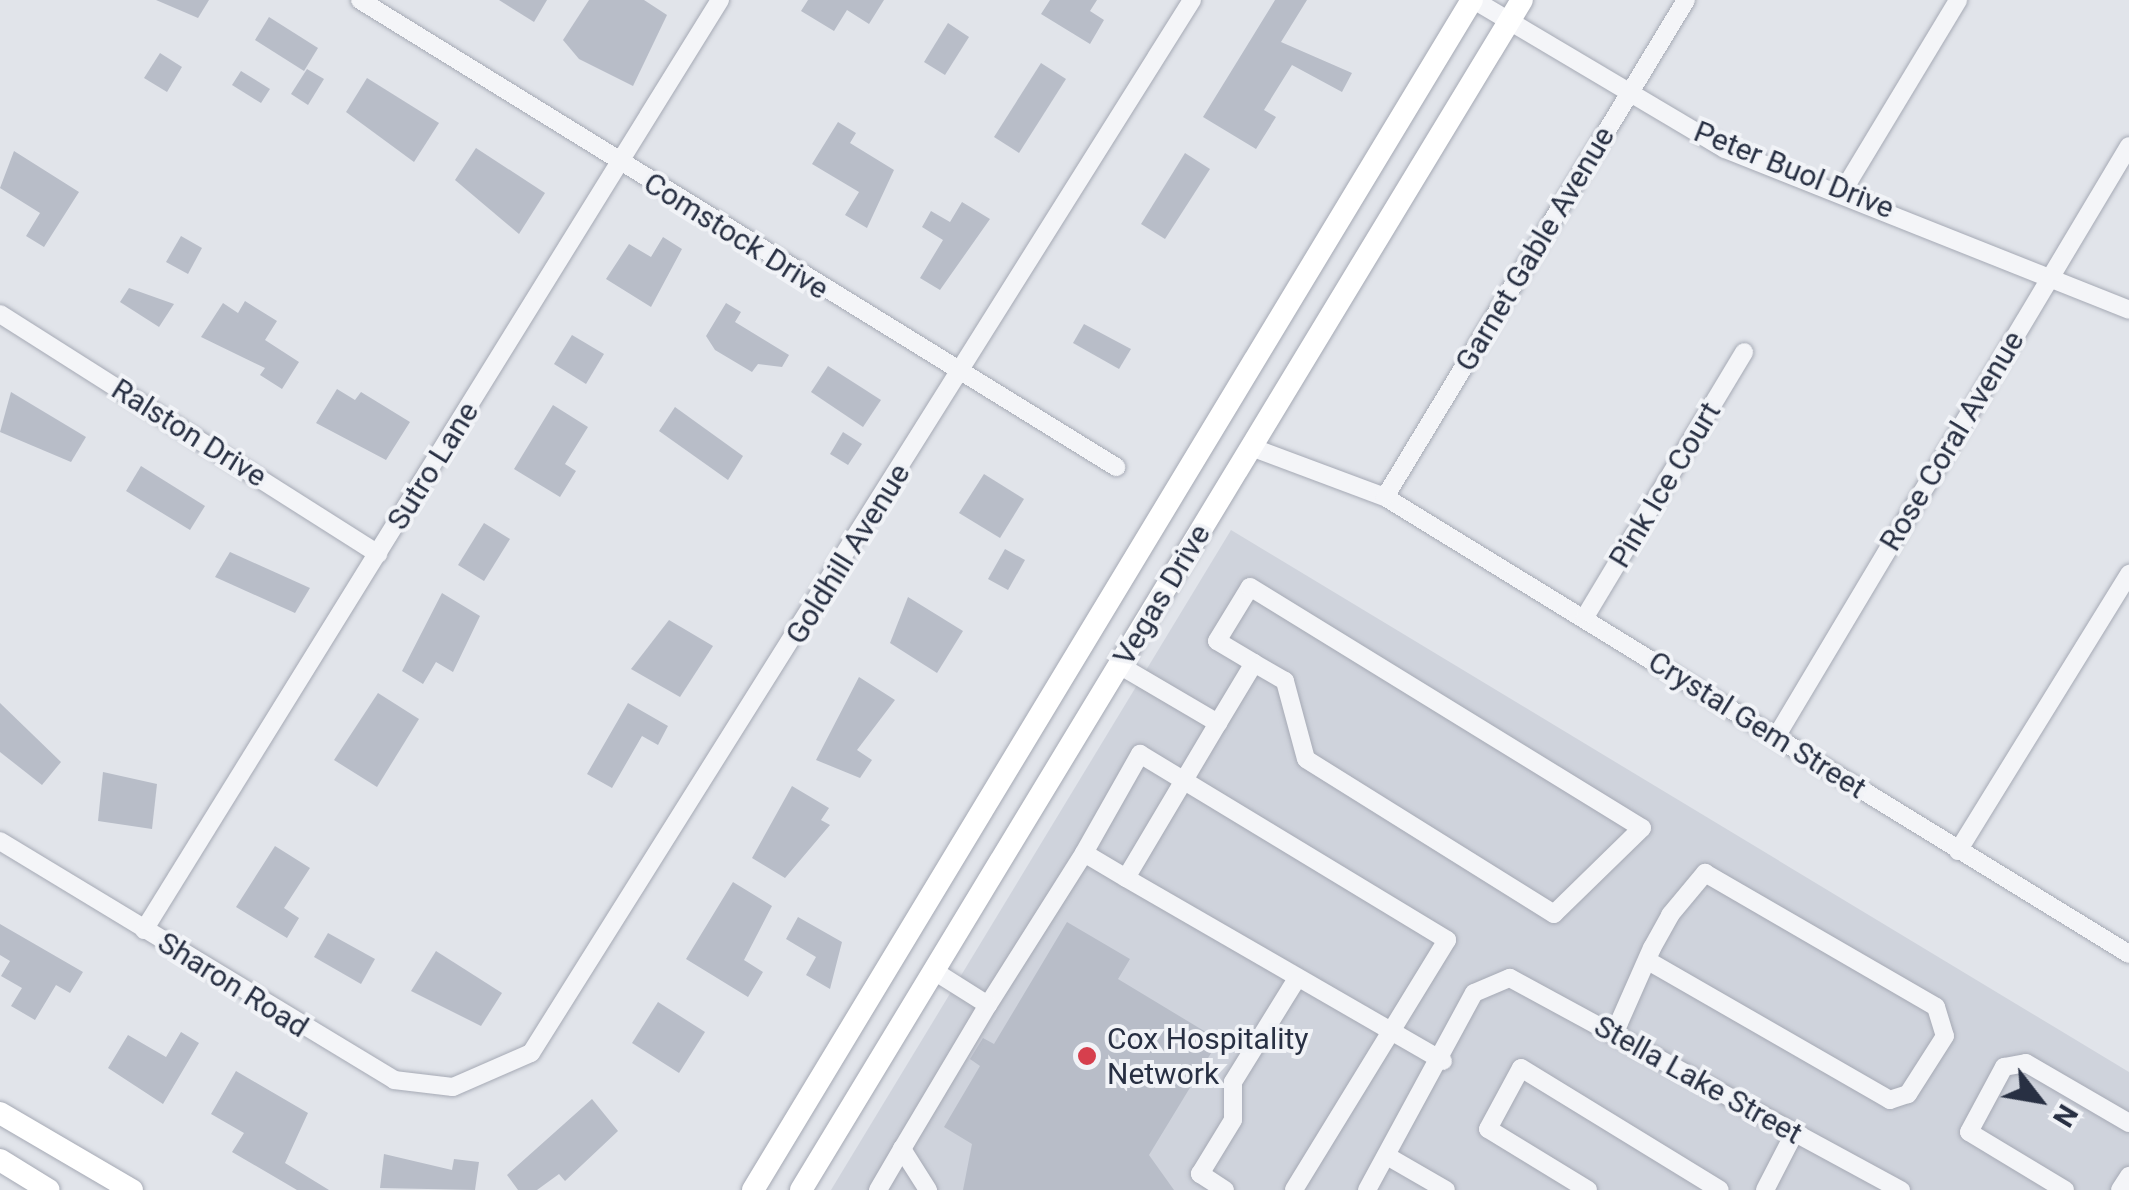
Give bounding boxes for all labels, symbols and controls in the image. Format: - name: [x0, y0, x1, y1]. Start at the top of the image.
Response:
- street label: Peter Buol Drive: [1689, 114, 1899, 226]
- street label: Garnet Gable Avenue: [1448, 120, 1622, 378]
- street label: Comstock Drive: [637, 165, 835, 307]
- street label: Rose Coral Avenue: [1872, 325, 2032, 557]
- street label: Ralston Drive: [105, 371, 273, 495]
- street label: Sutro Lane: [380, 396, 486, 536]
- street label: Pink Ice Court: [1602, 396, 1728, 574]
- street label: Goldhill Avenue: [778, 457, 918, 651]
- street label: Vegas Drive: [1106, 518, 1218, 672]
- street label: Crystal Gem Street: [1642, 644, 1872, 806]
- street label: Sharon Road: [151, 925, 315, 1045]
- street label: Stella Lake Street: [1588, 1008, 1808, 1152]
- place label: Cox Hospitality Network: [1107, 1021, 1309, 1092]
- marker: Cox Hospitality Network: [1076, 1045, 1098, 1067]
- north arrow: [1989, 1050, 2089, 1150]
- text: N: [2046, 1099, 2084, 1133]

